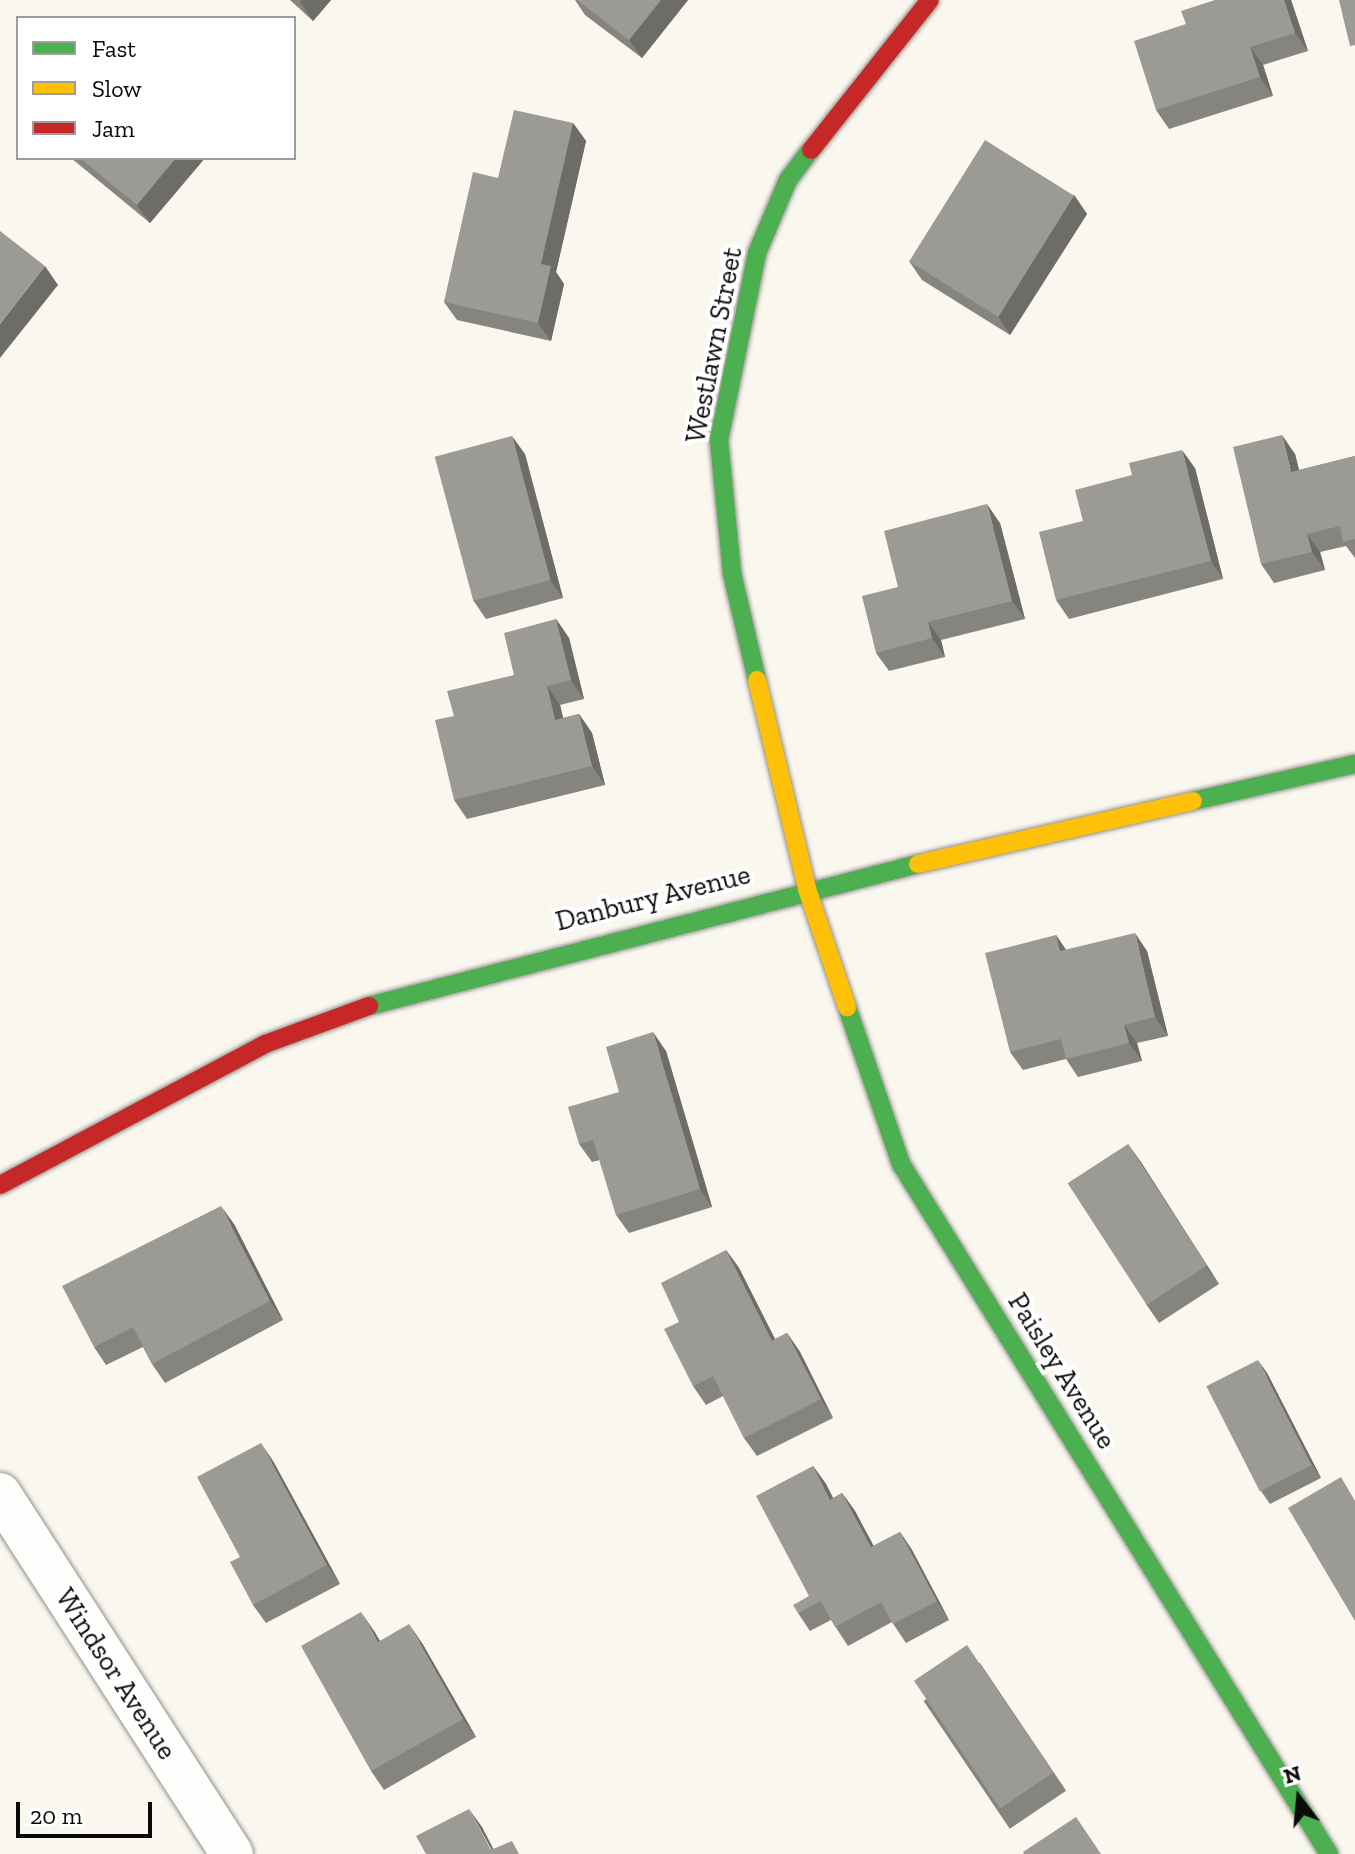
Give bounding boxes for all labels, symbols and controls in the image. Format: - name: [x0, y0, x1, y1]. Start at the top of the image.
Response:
- legend: [16, 16, 296, 160]
- text: Fast: [92, 34, 136, 63]
- text: Slow: [92, 74, 142, 103]
- text: Jam: [92, 114, 135, 143]
- street label: Westlawn Street: [679, 244, 749, 446]
- street label: Danbury Avenue: [551, 857, 755, 939]
- street label: Paisley Avenue: [1000, 1286, 1124, 1456]
- street label: Windsor Avenue: [48, 1582, 184, 1766]
- north arrow: [1259, 1758, 1339, 1838]
- text: N: [1280, 1759, 1304, 1790]
- scale bar: [20, 1786, 156, 1836]
- text: 20 m: [30, 1801, 82, 1830]

